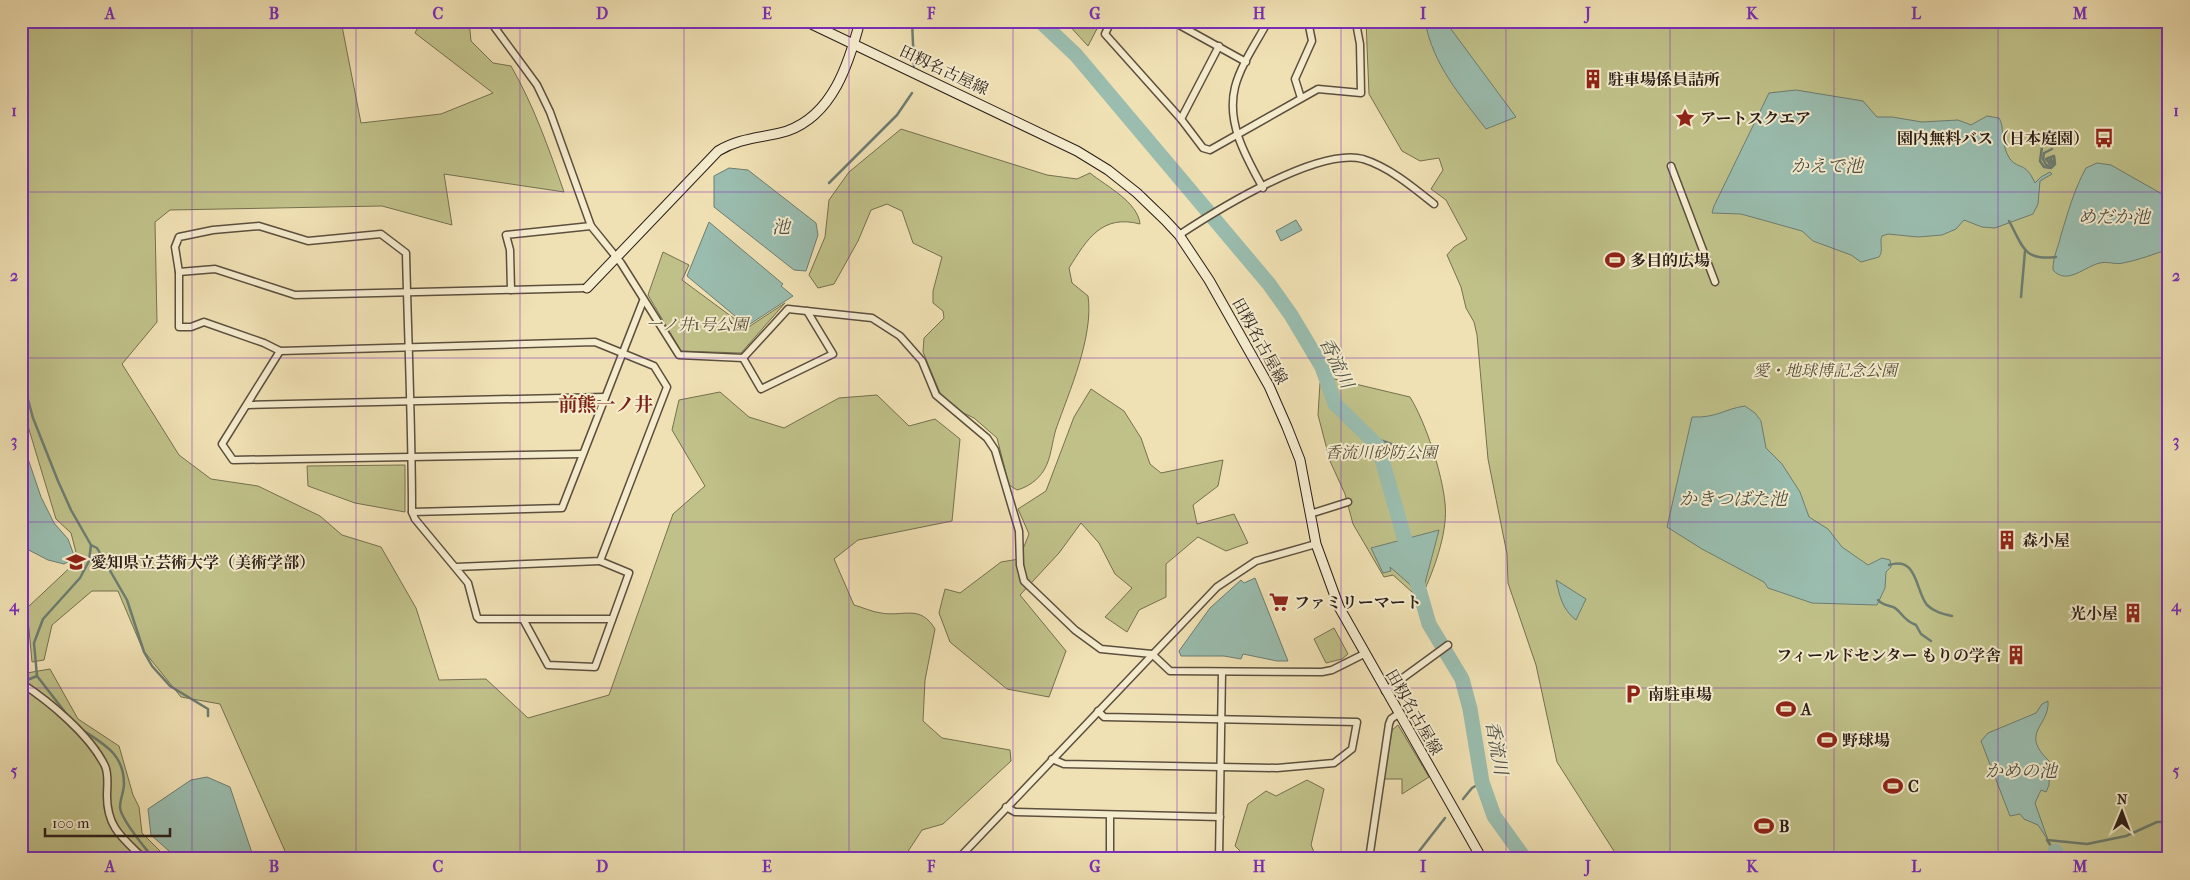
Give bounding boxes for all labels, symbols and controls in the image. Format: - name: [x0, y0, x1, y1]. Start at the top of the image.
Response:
- text: A: [104, 4, 116, 23]
- text: B: [269, 4, 279, 23]
- text: C: [433, 4, 444, 23]
- text: D: [596, 4, 608, 23]
- text: E: [762, 4, 772, 23]
- text: F: [926, 4, 936, 23]
- text: G: [1089, 4, 1101, 23]
- text: H: [1253, 4, 1266, 23]
- text: I: [1420, 4, 1427, 23]
- text: J: [1583, 4, 1591, 24]
- text: K: [1746, 4, 1759, 23]
- text: L: [1911, 4, 1921, 23]
- text: M: [2072, 4, 2088, 23]
- street label: 田籾名古屋線: [896, 41, 992, 99]
- building icon: 駐車場係員詰所: [1582, 68, 1604, 90]
- place label: 駐車場係員詰所: [1608, 70, 1720, 89]
- text: 1: [11, 101, 17, 120]
- text: 1: [2173, 101, 2179, 120]
- place icon: アートスクエア: [1674, 107, 1696, 129]
- place label: アートスクエア: [1700, 109, 1811, 128]
- bus stop icon: 園内無料バス（日本庭園）: [2093, 127, 2115, 149]
- place label: 園内無料バス（日本庭園）: [1897, 129, 2089, 148]
- water label: かえで池: [1791, 156, 1865, 177]
- water label: めだか池: [2078, 207, 2152, 228]
- water label: 池: [772, 217, 792, 238]
- sports icon: 多目的広場: [1604, 249, 1626, 271]
- place label: 多目的広場: [1630, 251, 1710, 270]
- text: 2: [10, 266, 18, 285]
- text: 2: [2172, 266, 2180, 285]
- street label: 田籾名古屋線: [1228, 294, 1292, 388]
- park label: 一ノ井1号公園: [646, 315, 751, 334]
- water label: 香流川: [1315, 334, 1358, 394]
- park label: 愛・地球博記念公園: [1753, 361, 1900, 380]
- district label: 前熊一ノ井: [558, 394, 654, 416]
- text: 3: [11, 431, 17, 451]
- text: 3: [2173, 431, 2179, 451]
- park label: 香流川砂防公園: [1325, 443, 1440, 462]
- water label: かきつばた池: [1679, 489, 1789, 510]
- building icon: 森小屋: [1996, 529, 2018, 551]
- place label: 森小屋: [2022, 531, 2070, 550]
- school or university icon: 愛知県立芸術大学（美術学部）: [65, 551, 87, 573]
- place label: 愛知県立芸術大学（美術学部）: [91, 553, 315, 572]
- supermarket icon: ファミリーマート: [1268, 591, 1290, 613]
- place label: ファミリーマート: [1294, 593, 1422, 612]
- text: 4: [8, 596, 20, 616]
- text: 4: [2170, 596, 2182, 616]
- building icon: 光小屋: [2122, 602, 2144, 624]
- place label: 光小屋: [2070, 604, 2118, 623]
- building icon: フィールドセンター もりの学舎: [2005, 644, 2027, 666]
- place label: フィールドセンター もりの学舎: [1776, 646, 2001, 665]
- street label: 田籾名古屋線: [1382, 666, 1446, 758]
- parking icon: 南駐車場: [1622, 683, 1644, 705]
- place label: 南駐車場: [1648, 685, 1712, 704]
- sports icon: A: [1775, 698, 1797, 720]
- place label: A: [1800, 700, 1812, 719]
- water label: 香流川: [1481, 720, 1511, 778]
- sports icon: 野球場: [1816, 729, 1838, 751]
- place label: 野球場: [1842, 731, 1890, 750]
- text: 5: [11, 761, 18, 780]
- water label: かめの池: [1985, 761, 2059, 782]
- text: 5: [2173, 761, 2180, 780]
- sports icon: C: [1882, 775, 1904, 797]
- place label: C: [1908, 777, 1919, 796]
- north arrow: [2098, 788, 2148, 838]
- text: N: [2117, 791, 2128, 808]
- scale bar: [45, 805, 170, 837]
- text: 100 m: [52, 814, 90, 832]
- sports icon: B: [1753, 815, 1775, 837]
- place label: B: [1779, 817, 1789, 836]
- text: A: [104, 857, 116, 876]
- text: B: [269, 857, 279, 876]
- text: C: [433, 857, 444, 876]
- text: D: [596, 857, 608, 876]
- text: E: [762, 857, 772, 876]
- text: F: [926, 857, 936, 876]
- text: G: [1089, 857, 1101, 876]
- text: H: [1253, 857, 1266, 876]
- text: I: [1420, 857, 1427, 876]
- text: J: [1583, 857, 1591, 877]
- text: K: [1746, 857, 1759, 876]
- text: L: [1911, 857, 1921, 876]
- text: M: [2072, 857, 2088, 876]

